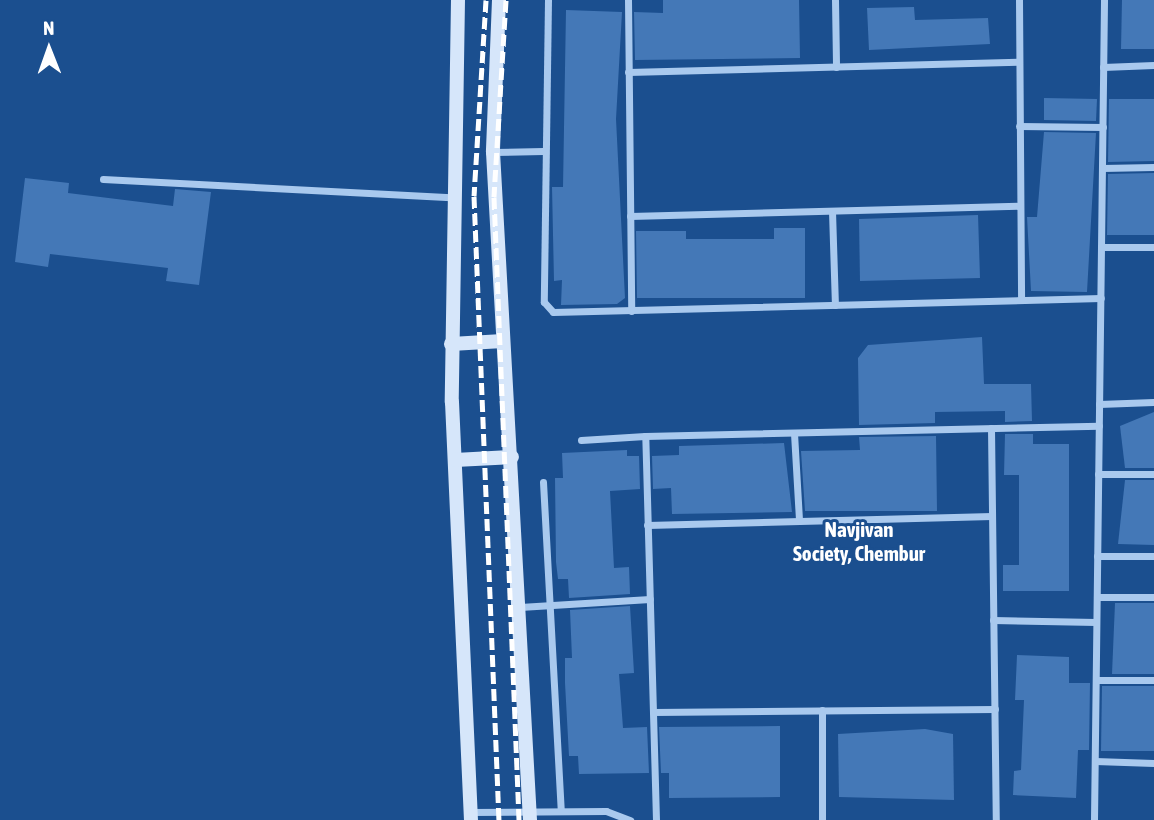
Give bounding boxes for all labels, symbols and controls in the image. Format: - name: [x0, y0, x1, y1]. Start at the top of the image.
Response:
- north arrow: [14, 14, 84, 84]
- text: N: [43, 17, 54, 39]
- district label: Navjivan Society, Chembur: [793, 516, 925, 566]

